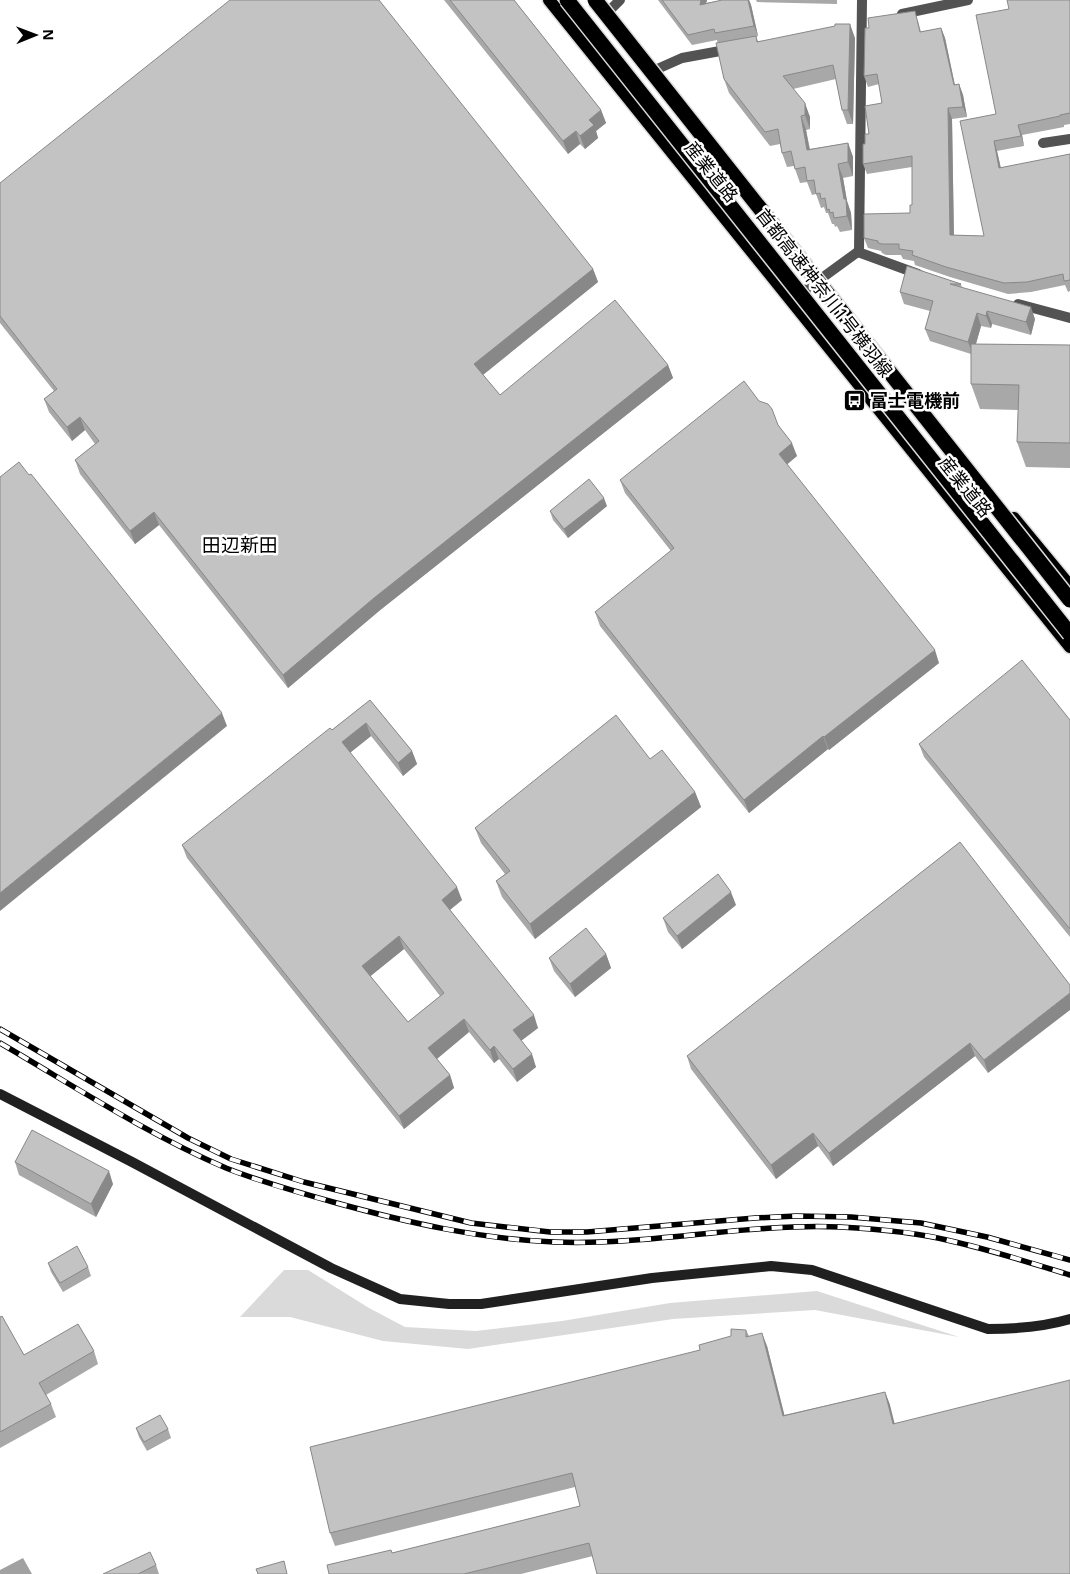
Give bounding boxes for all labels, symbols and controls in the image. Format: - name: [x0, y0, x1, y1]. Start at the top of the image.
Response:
- north arrow: [10, 10, 60, 60]
- text: N: [39, 29, 58, 41]
- street label: 産業道路: [680, 136, 744, 207]
- street label: 首都高速神奈川1号横羽線: [751, 203, 898, 382]
- place label: 富士電機前: [870, 388, 960, 412]
- bus stop icon: 富士電機前: [842, 389, 866, 413]
- street label: 産業道路: [934, 451, 998, 522]
- district label: 田辺新田: [202, 532, 278, 558]

